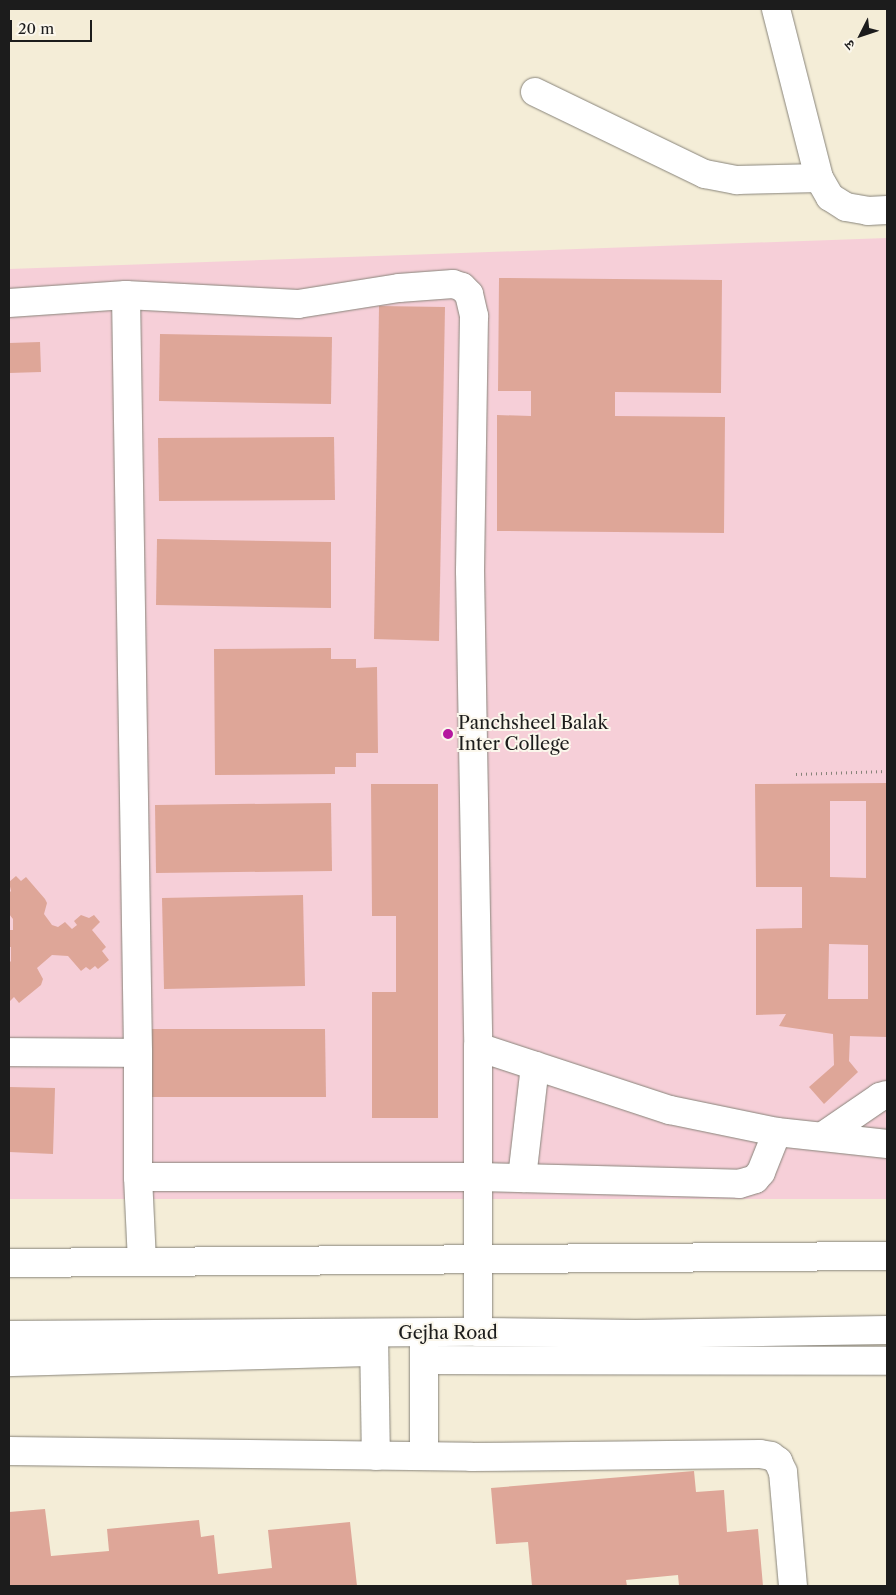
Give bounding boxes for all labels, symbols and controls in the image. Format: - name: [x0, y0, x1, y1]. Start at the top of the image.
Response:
- scale bar: [12, 10, 95, 42]
- north arrow: [836, 10, 886, 60]
- text: 20 m: [18, 19, 54, 38]
- text: उ: [841, 36, 859, 53]
- place label: Panchsheel Balak Inter College: [458, 713, 608, 756]
- marker: Panchsheel Balak Inter College: [442, 728, 454, 740]
- street label: Gejha Road: [398, 1322, 498, 1344]

